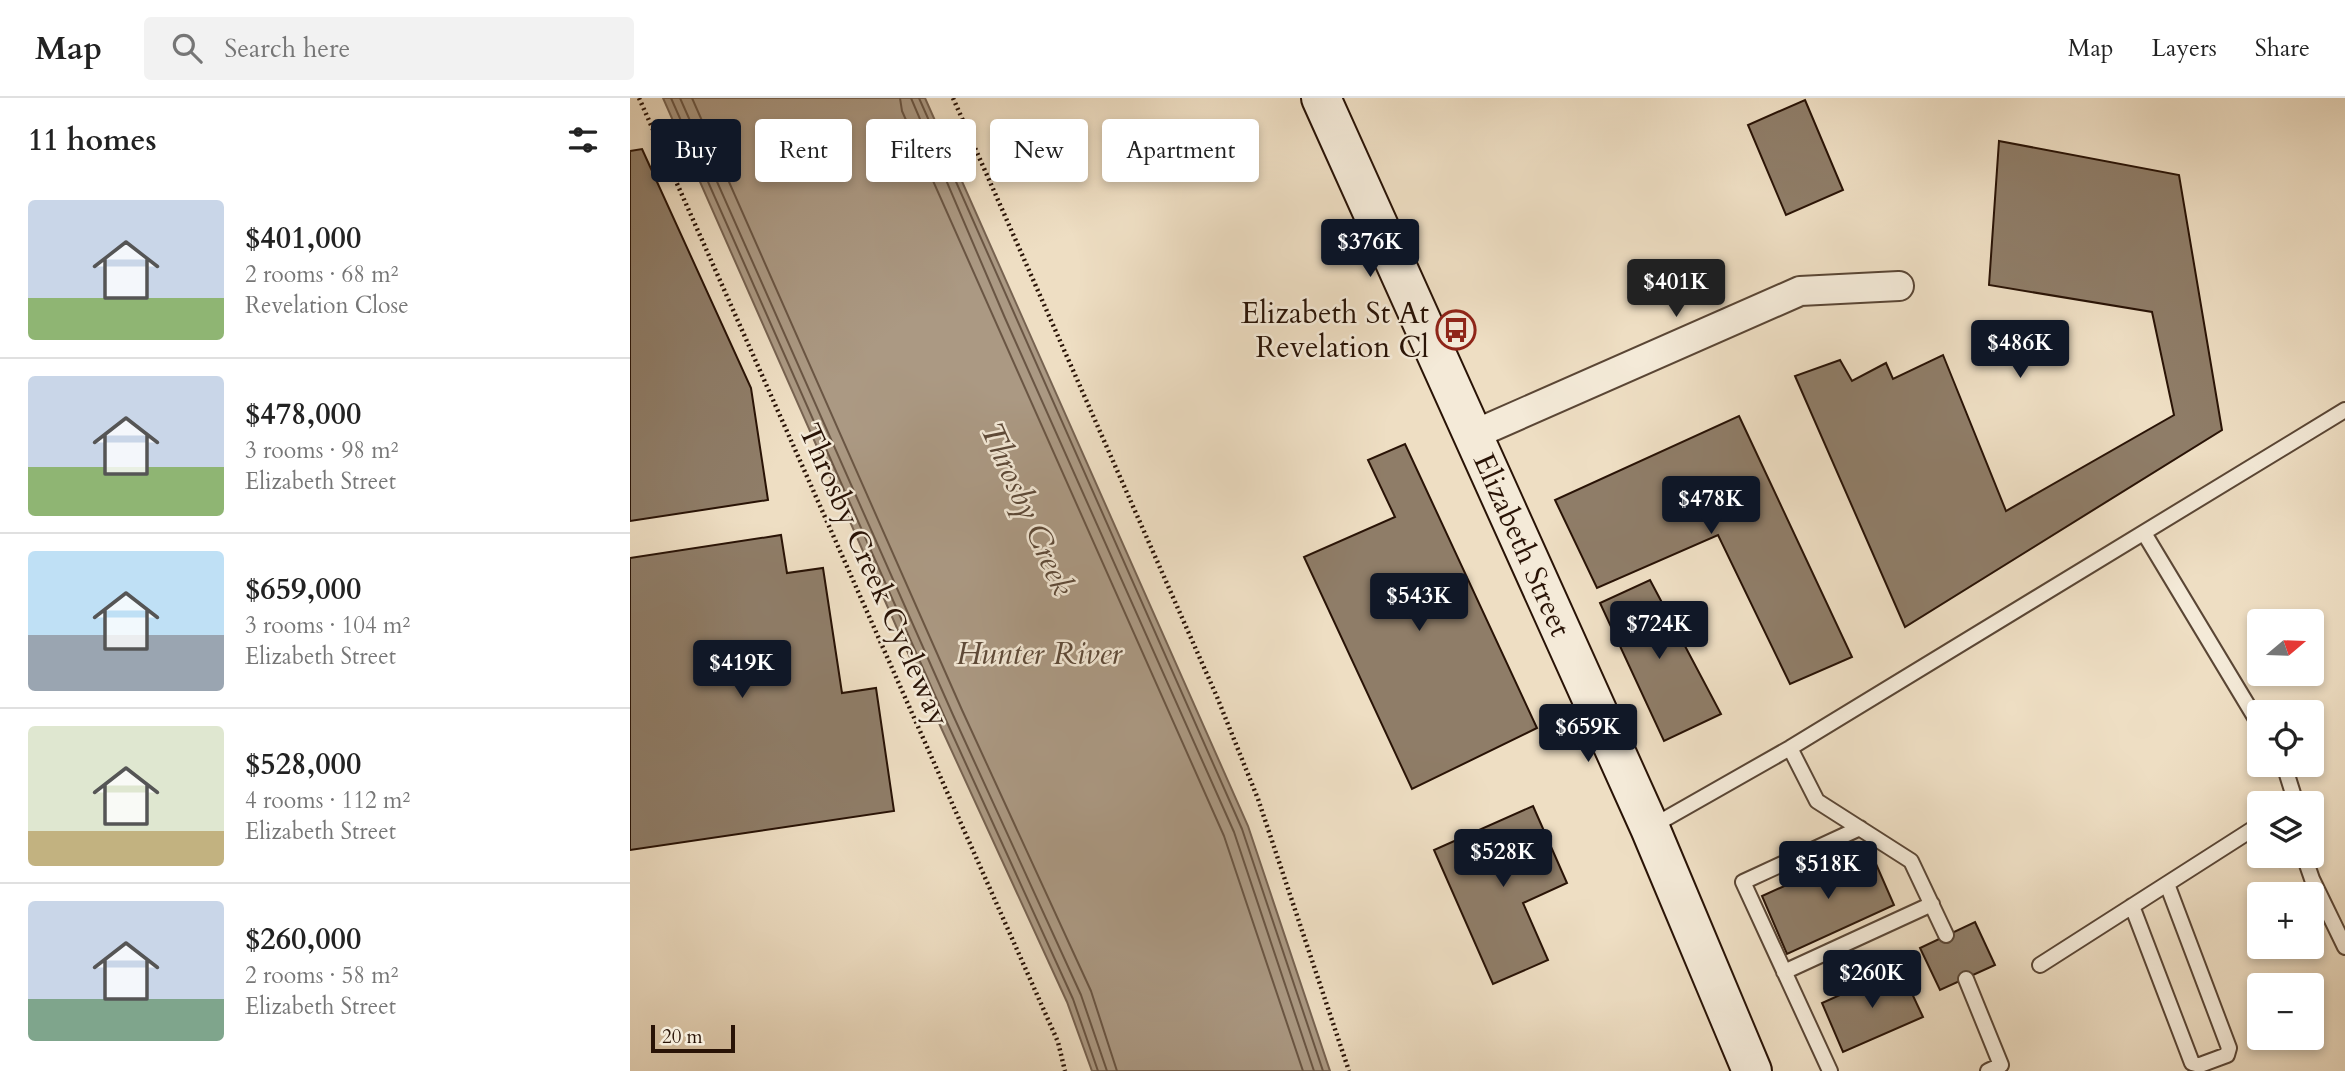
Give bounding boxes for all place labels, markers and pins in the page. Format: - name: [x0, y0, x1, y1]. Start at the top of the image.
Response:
- pin: $376K: [1321, 220, 1419, 279]
- pin: $401K: [1627, 260, 1725, 319]
- place label: Elizabeth St At Revelation Cl: [1241, 293, 1430, 368]
- bus stop icon: Elizabeth St At Revelation Cl: [1435, 309, 1477, 351]
- pin: $486K: [1971, 320, 2069, 380]
- pin: $478K: [1662, 476, 1760, 536]
- pin: $543K: [1370, 574, 1468, 633]
- pin: $724K: [1610, 602, 1708, 661]
- pin: $419K: [693, 640, 791, 700]
- pin: $659K: [1539, 704, 1637, 764]
- pin: $528K: [1454, 830, 1552, 889]
- pin: $518K: [1779, 842, 1877, 901]
- pin: $260K: [1823, 950, 1921, 1010]

